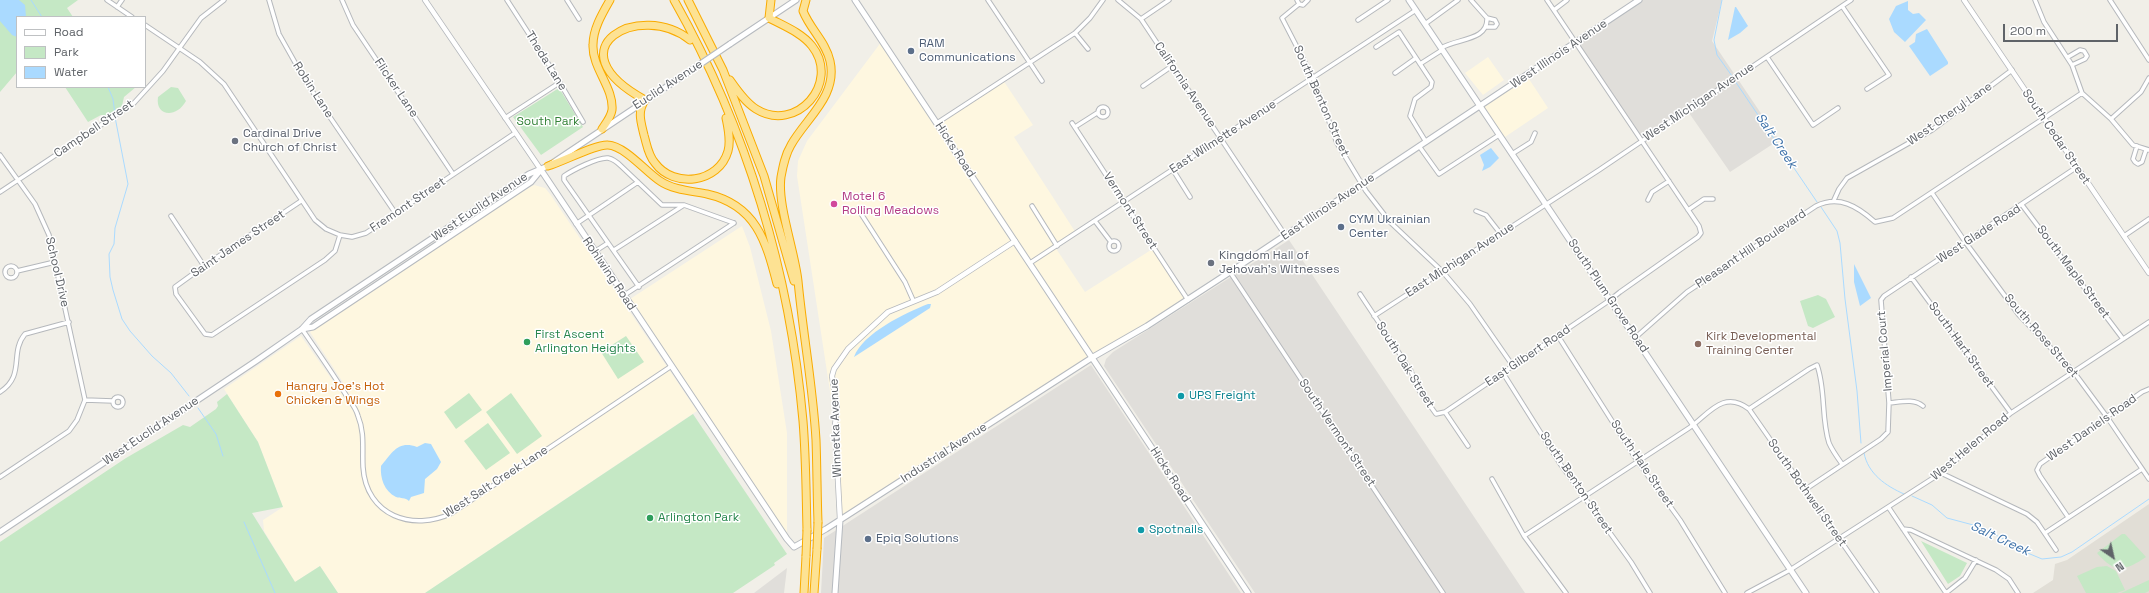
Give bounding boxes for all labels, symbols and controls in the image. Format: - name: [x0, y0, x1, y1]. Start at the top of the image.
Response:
- legend: [16, 16, 146, 88]
- street label: West Illinois Avenue: [1508, 16, 1610, 92]
- scale bar: [2005, 16, 2120, 42]
- text: 200 m: [2010, 23, 2046, 39]
- text: Road: [54, 24, 83, 40]
- street label: Theda Lane: [522, 29, 570, 93]
- place label: RAM Communications: [919, 37, 1016, 65]
- street label: California Avenue: [1151, 39, 1219, 131]
- street label: South Benton Street: [1290, 43, 1352, 159]
- text: Park: [54, 44, 79, 60]
- marker: RAM Communications: [906, 46, 916, 56]
- street label: Flicker Lane: [371, 56, 421, 120]
- street label: Euclid Avenue: [630, 57, 706, 113]
- street label: Robin Lane: [290, 59, 336, 121]
- street label: West Michigan Avenue: [1641, 60, 1757, 144]
- text: Water: [54, 64, 88, 80]
- street label: West Cheryl Lane: [1905, 79, 1995, 149]
- street label: South Cedar Street: [2019, 87, 2093, 187]
- street label: Campbell Street: [51, 97, 137, 161]
- street label: East Wilmette Avenue: [1167, 97, 1279, 177]
- water label: Salt Creek: [1752, 110, 1800, 172]
- park label: South Park: [516, 115, 580, 129]
- street label: Hicks Road: [932, 120, 978, 180]
- place label: Cardinal Drive Church of Christ: [243, 127, 337, 155]
- marker: Cardinal Drive Church of Christ: [230, 136, 240, 146]
- street label: West Euclid Avenue: [429, 170, 531, 244]
- street label: Vermont Street: [1100, 170, 1160, 252]
- street label: East Illinois Avenue: [1279, 170, 1377, 244]
- street label: Fremont Street: [367, 174, 449, 236]
- place label: Motel 6 Rolling Meadows: [842, 190, 939, 218]
- marker: Motel 6 Rolling Meadows: [829, 199, 839, 209]
- street label: West Glade Road: [1934, 201, 2024, 267]
- street label: Saint James Street: [188, 207, 288, 281]
- street label: Pleasant Hill Boulevard: [1693, 207, 1809, 291]
- place label: CYM Ukrainian Center: [1349, 213, 1430, 241]
- street label: East Michigan Avenue: [1403, 219, 1517, 301]
- marker: CYM Ukrainian Center: [1336, 222, 1346, 232]
- street label: South Maple Street: [2033, 223, 2113, 321]
- street label: Rohlwing Road: [579, 235, 639, 313]
- street label: School Drive: [42, 236, 72, 308]
- street label: South Plum Grove Road: [1564, 236, 1652, 356]
- place label: Kingdom Hall of Jehovah's Witnesses: [1219, 249, 1339, 277]
- marker: Kingdom Hall of Jehovah's Witnesses: [1206, 258, 1216, 268]
- street label: South Rose Street: [2001, 291, 2081, 381]
- street label: South Hart Street: [1925, 299, 1997, 391]
- street label: Imperial Court: [1874, 310, 1896, 392]
- street label: South Oak Street: [1373, 319, 1437, 411]
- street label: East Gilbert Road: [1483, 322, 1573, 390]
- place label: First Ascent Arlington Heights: [535, 328, 636, 356]
- place label: Kirk Developmental Training Center: [1706, 330, 1816, 358]
- marker: First Ascent Arlington Heights: [522, 337, 532, 347]
- marker: Kirk Developmental Training Center: [1693, 339, 1703, 349]
- street label: South Vermont Street: [1296, 376, 1378, 490]
- street label: Winnetka Avenue: [827, 378, 845, 478]
- place label: Hangry Joe's Hot Chicken & Wings: [286, 380, 385, 408]
- marker: Hangry Joe's Hot Chicken & Wings: [273, 389, 283, 399]
- place label: UPS Freight: [1189, 389, 1256, 403]
- marker: UPS Freight: [1176, 391, 1186, 401]
- street label: West Daniels Road: [2044, 392, 2140, 464]
- street label: West Euclid Avenue: [100, 394, 202, 468]
- street label: West Helen Road: [1928, 410, 2012, 484]
- street label: South Hale Street: [1607, 417, 1677, 511]
- street label: Industrial Avenue: [898, 420, 990, 486]
- street label: South Benton Street: [1536, 429, 1616, 537]
- street label: South Bothwell Street: [1764, 436, 1850, 550]
- street label: West Salt Creek Lane: [441, 443, 551, 521]
- street label: Hicks Road: [1147, 445, 1193, 505]
- place label: Arlington Park: [658, 511, 739, 525]
- marker: Arlington Park: [645, 513, 655, 523]
- water label: Salt Creek: [1968, 519, 2032, 559]
- place label: Spotnails: [1149, 523, 1203, 537]
- marker: Spotnails: [1136, 525, 1146, 535]
- place label: Epiq Solutions: [876, 532, 959, 546]
- marker: Epiq Solutions: [863, 534, 873, 544]
- north arrow: [2093, 537, 2133, 577]
- text: N: [2113, 559, 2127, 575]

